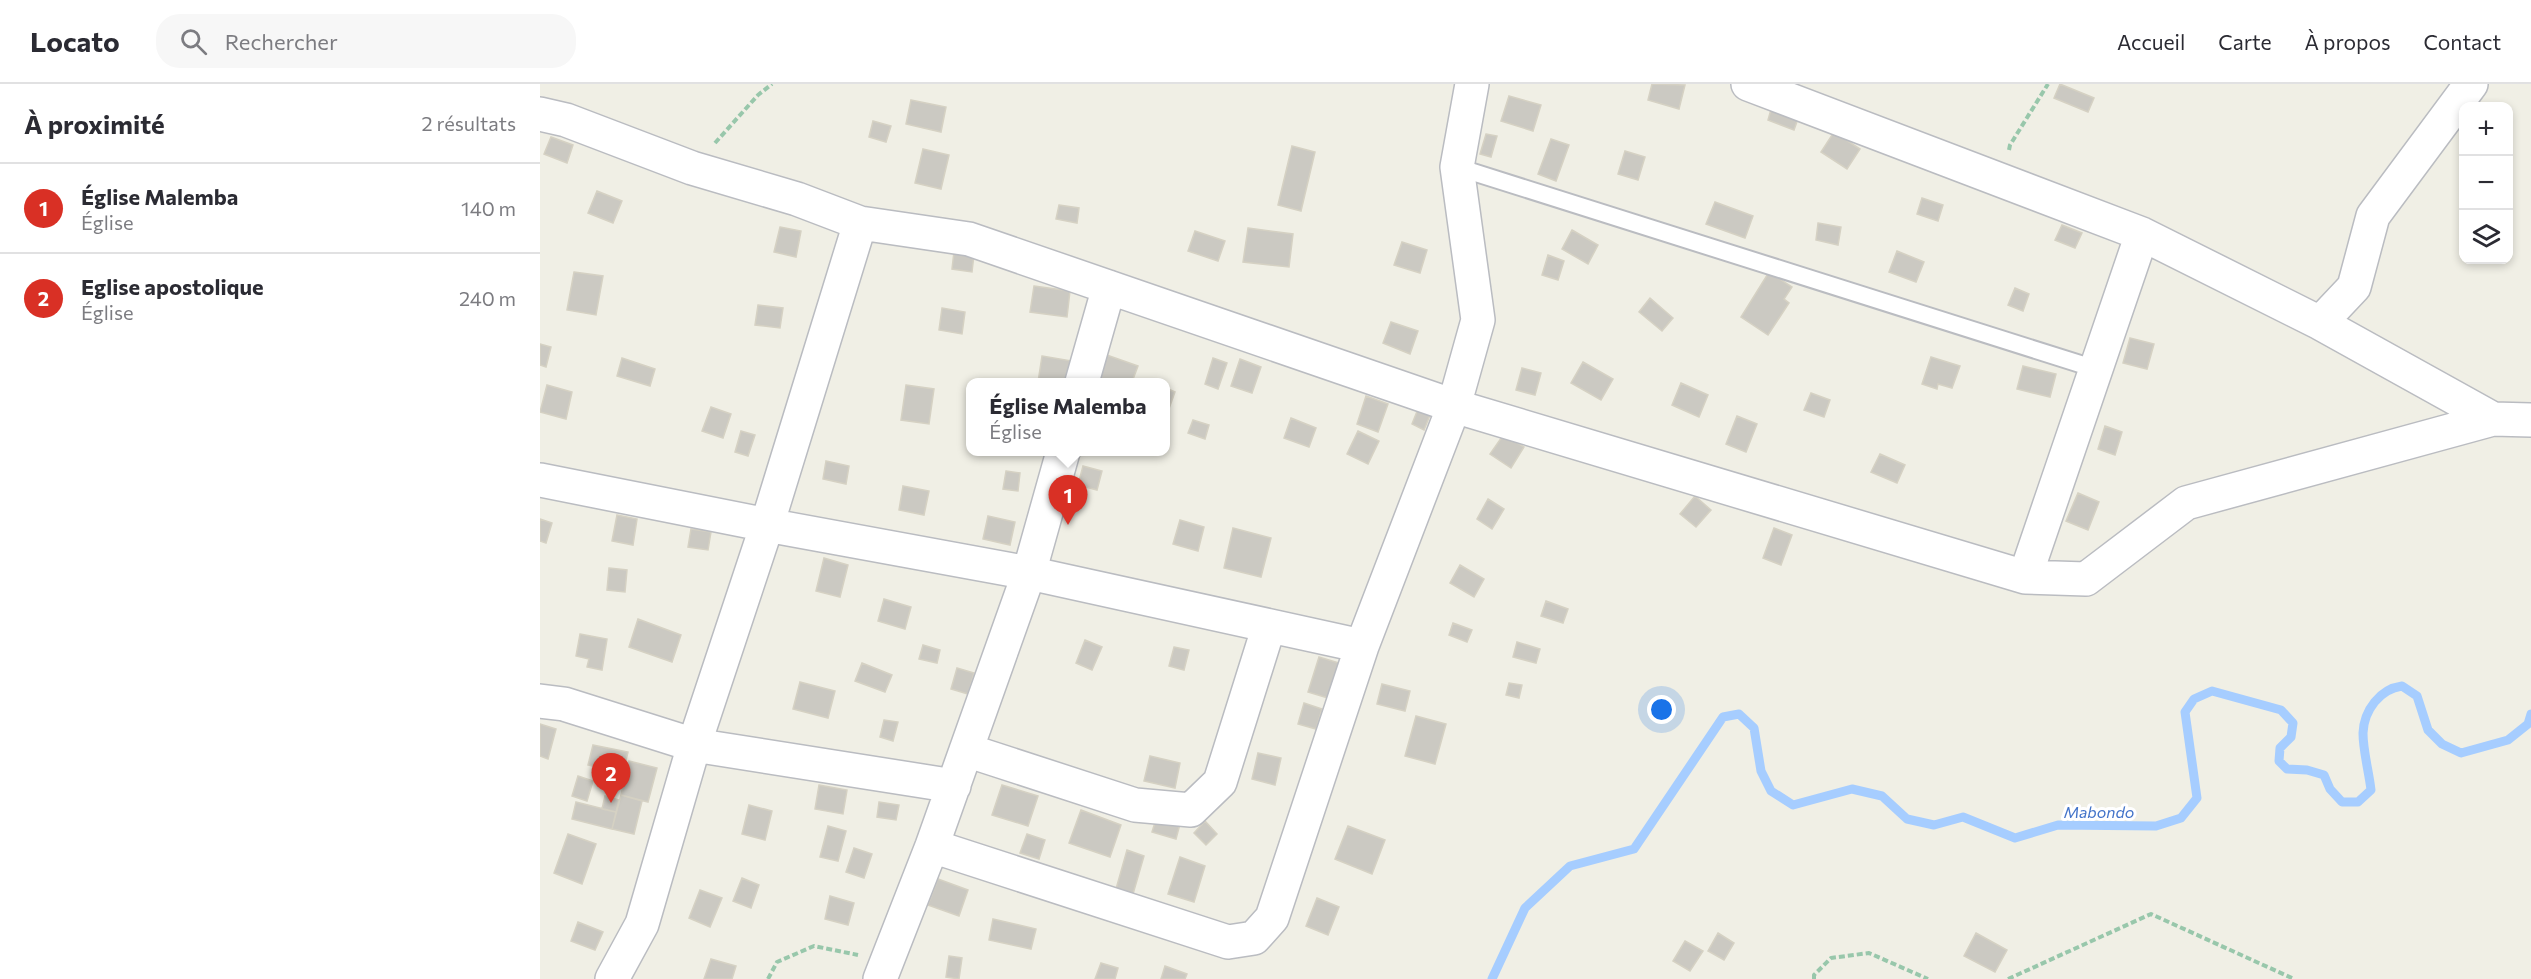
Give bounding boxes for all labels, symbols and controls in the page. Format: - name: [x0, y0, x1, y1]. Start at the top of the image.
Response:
- search box: [156, 14, 576, 68]
- text: Locato: [30, 24, 120, 58]
- icon: search: [177, 25, 210, 58]
- text: Rechercher: [225, 28, 338, 55]
- text: Accueil: [2117, 29, 2185, 54]
- text: Carte: [2218, 29, 2272, 54]
- text: À propos: [2305, 29, 2390, 54]
- text: Contact: [2423, 29, 2501, 54]
- map controls: [2459, 102, 2513, 264]
- button: +: [2459, 102, 2513, 156]
- text: À proximité: [24, 108, 165, 139]
- text: 2 résultats: [422, 111, 516, 135]
- button: −: [2459, 156, 2513, 210]
- text: Église Malemba: [81, 183, 238, 210]
- text: 1: [39, 196, 48, 220]
- text: 140 m: [461, 196, 516, 220]
- text: Église: [81, 210, 134, 234]
- button: layers: [2459, 210, 2513, 264]
- text: Eglise apostolique: [81, 273, 264, 300]
- text: 2: [38, 286, 49, 310]
- text: 240 m: [459, 286, 516, 310]
- text: Église: [81, 300, 134, 324]
- popup: [966, 378, 1170, 456]
- text: Église Malemba: [989, 392, 1147, 419]
- text: Église: [989, 419, 1042, 443]
- pin: 1: [1048, 476, 1088, 525]
- your location: [1647, 695, 1676, 724]
- pin: 2: [592, 754, 630, 803]
- water label: Mabondo: [2064, 802, 2134, 821]

